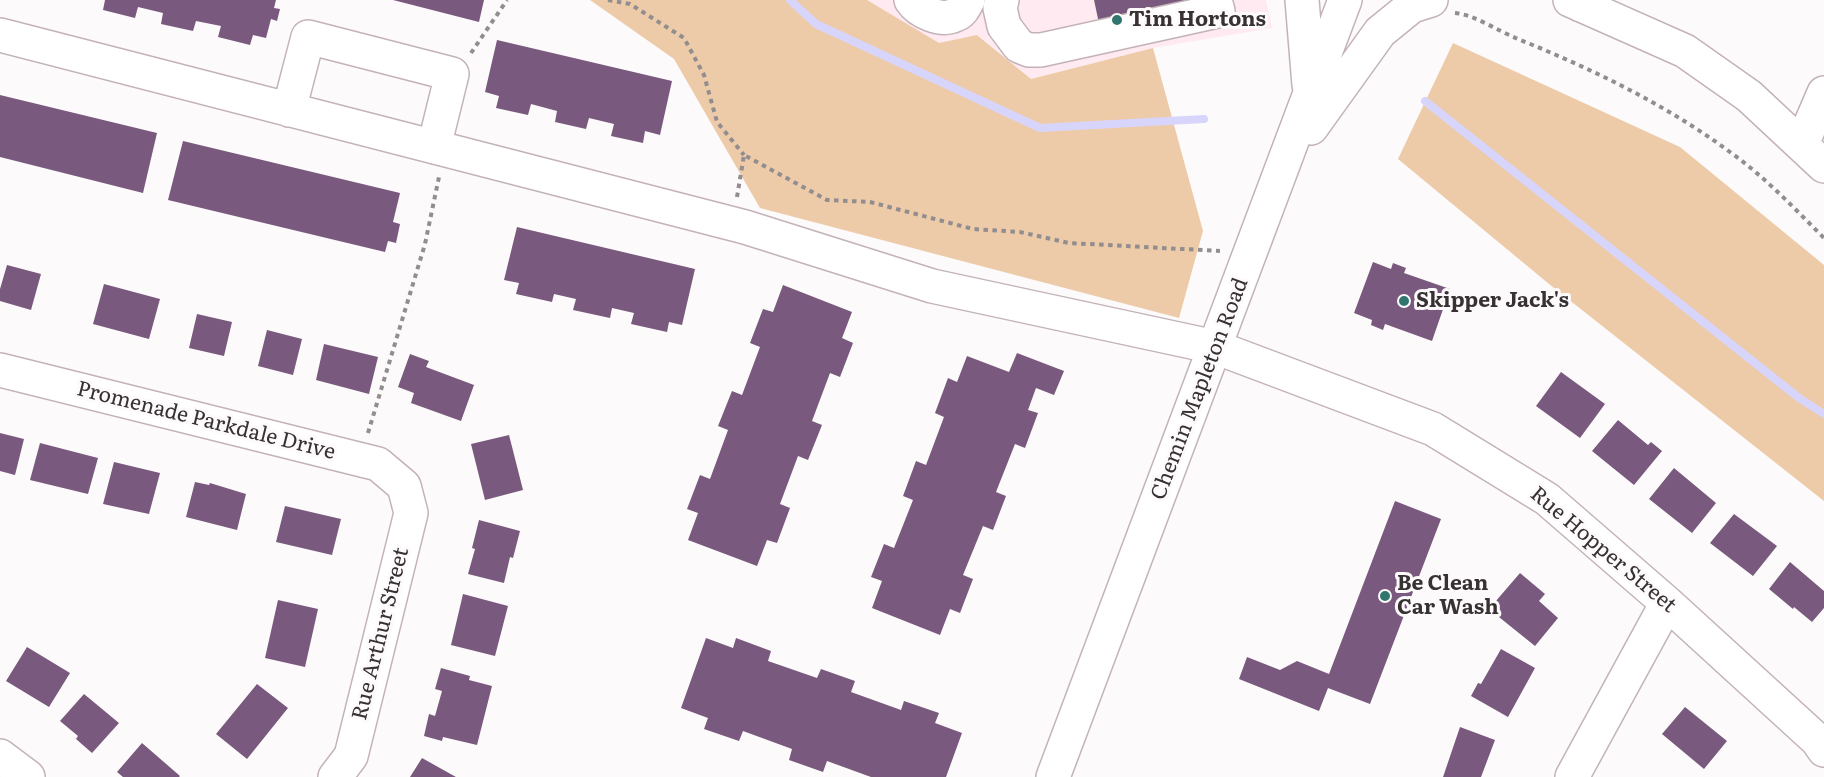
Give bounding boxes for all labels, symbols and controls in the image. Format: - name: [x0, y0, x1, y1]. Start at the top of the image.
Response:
- place label: Tim Hortons: [1129, 7, 1266, 33]
- marker: Tim Hortons: [1110, 13, 1124, 27]
- street label: Chemin Mapleton Road: [1146, 274, 1254, 504]
- place label: Skipper Jack's: [1416, 288, 1569, 314]
- marker: Skipper Jack's: [1397, 294, 1411, 308]
- street label: Promenade Parkdale Drive: [74, 377, 338, 465]
- street label: Rue Hopper Street: [1525, 482, 1681, 618]
- street label: Rue Arthur Street: [347, 545, 415, 723]
- place label: Be Clean Car Wash: [1397, 571, 1499, 621]
- marker: Be Clean Car Wash: [1378, 589, 1392, 603]

